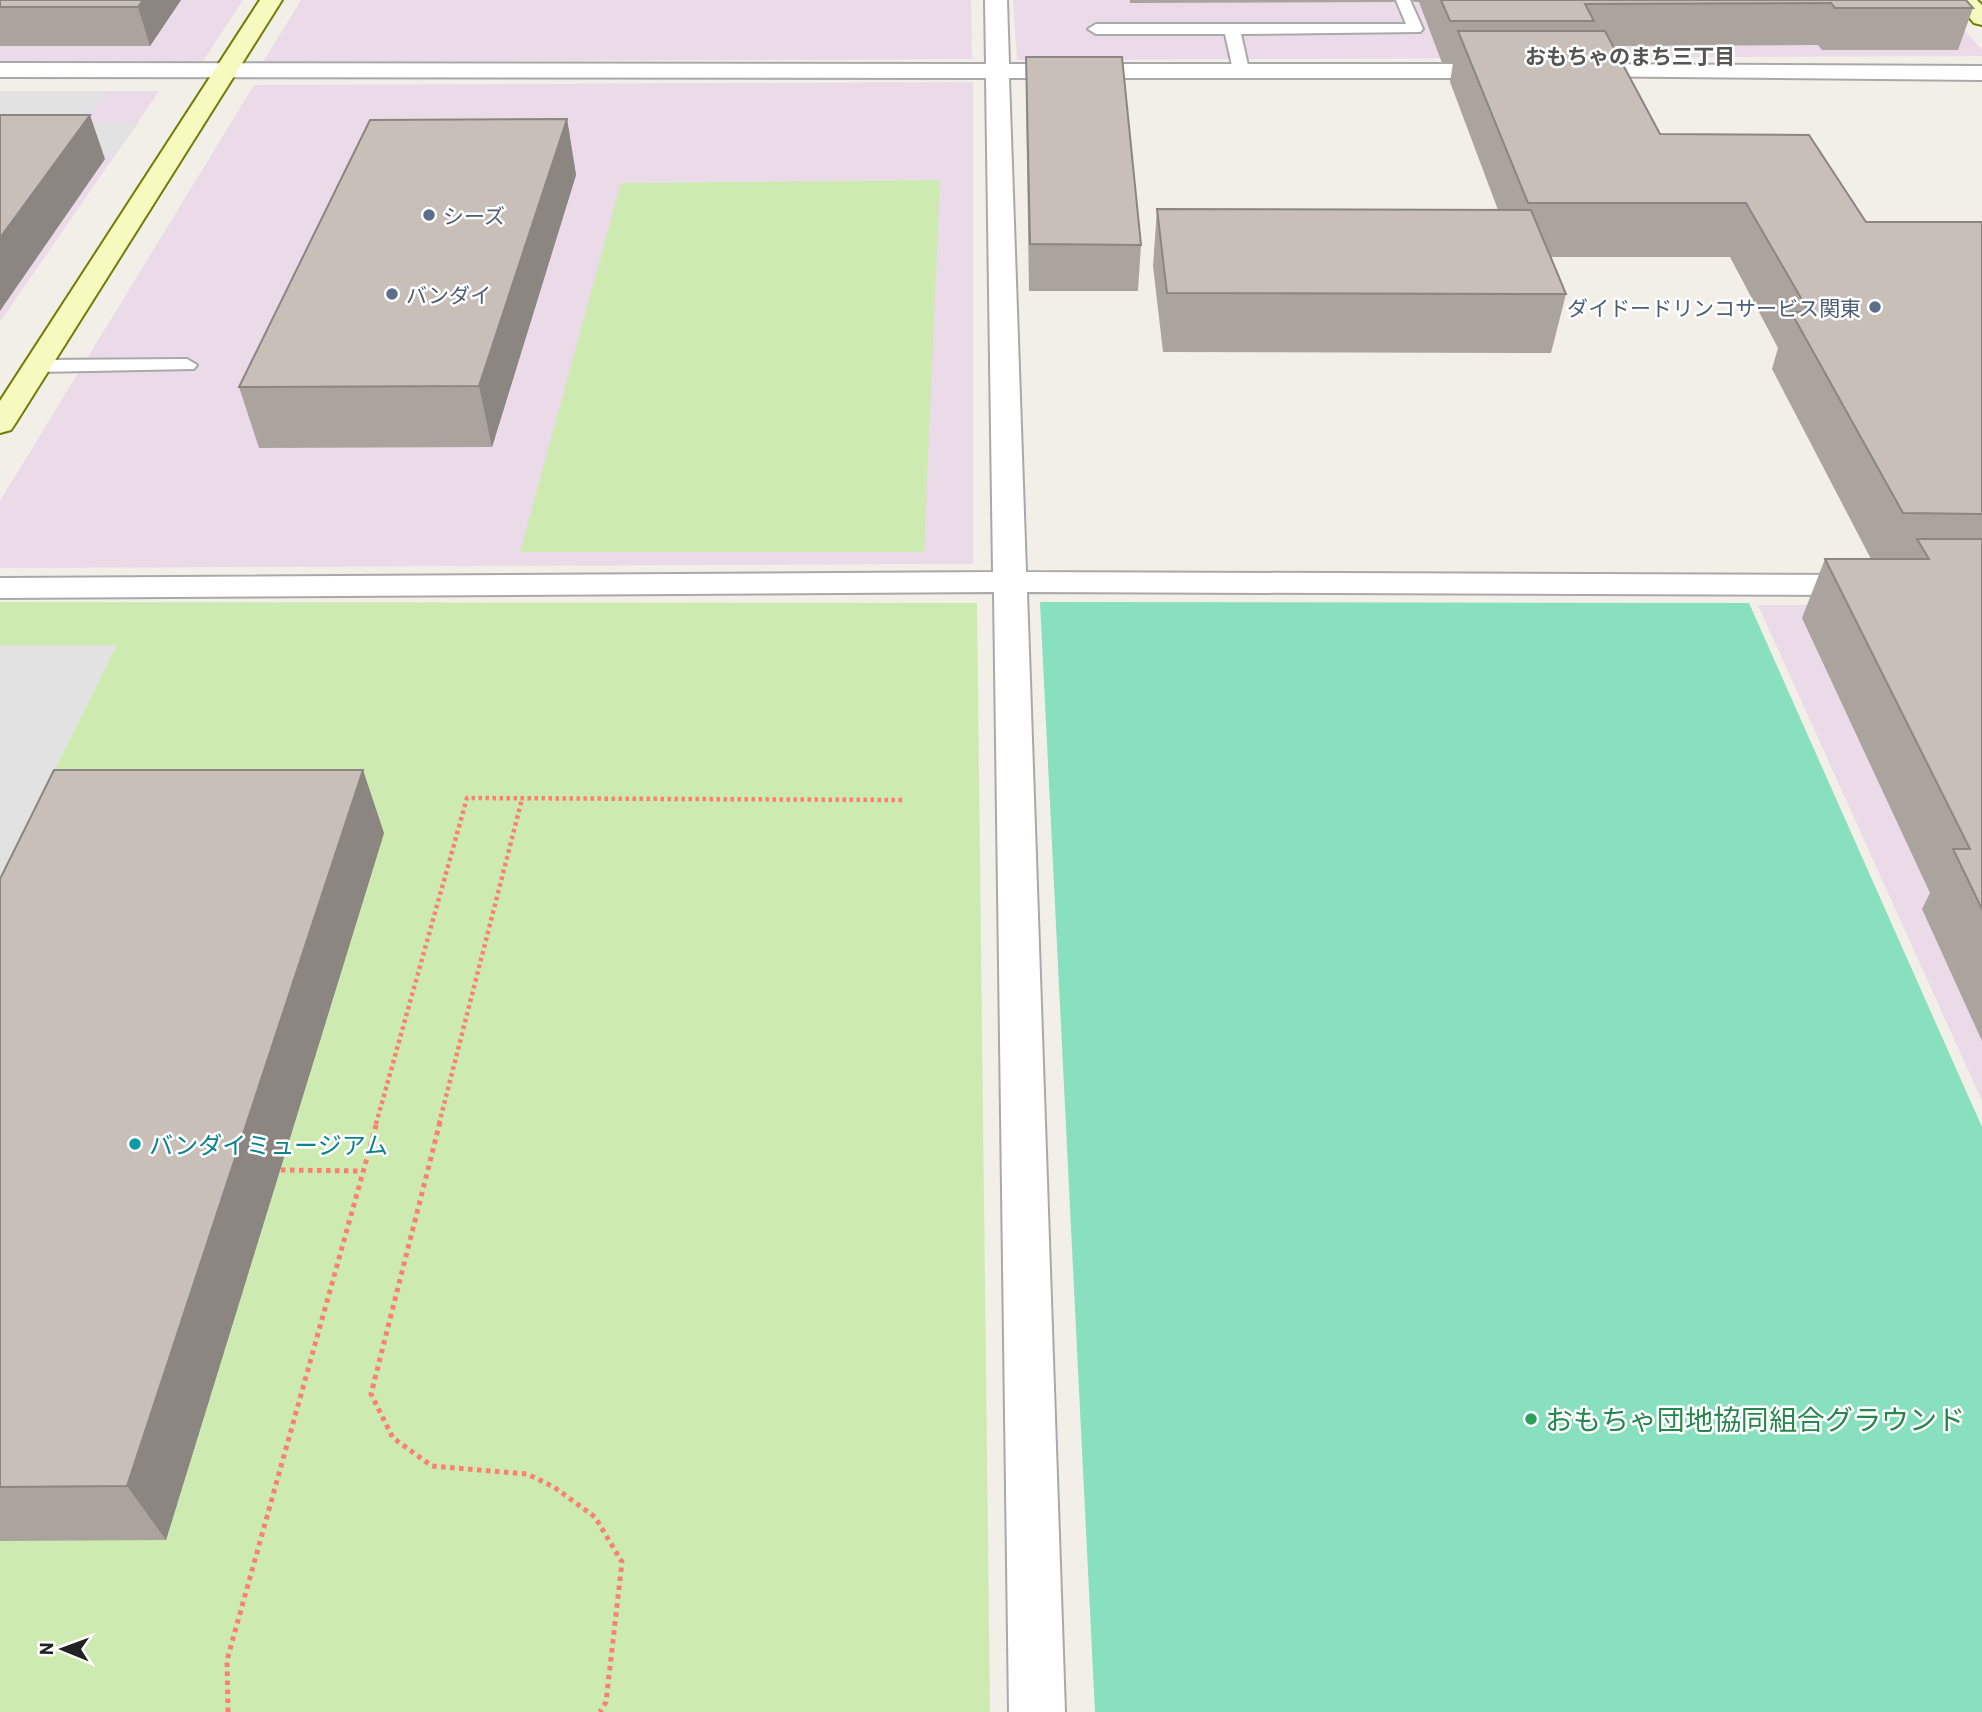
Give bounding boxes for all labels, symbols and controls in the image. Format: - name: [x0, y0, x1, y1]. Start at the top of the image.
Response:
- district label: おもちゃのまち三丁目: [1525, 43, 1735, 68]
- place label: シーズ: [443, 203, 505, 228]
- marker: シーズ: [421, 207, 437, 223]
- place label: バンダイ: [406, 282, 491, 307]
- marker: バンダイ: [384, 286, 400, 302]
- place label: ダイドードリンコサービス関東: [1567, 295, 1861, 320]
- marker: ダイドードリンコサービス関東: [1867, 299, 1883, 315]
- place label: バンダイミュージアム: [149, 1130, 388, 1159]
- marker: バンダイミュージアム: [127, 1136, 143, 1152]
- place label: おもちゃ団地協同組合グラウンド: [1545, 1402, 1965, 1436]
- marker: おもちゃ団地協同組合グラウンド: [1523, 1411, 1539, 1427]
- north arrow: [28, 1614, 98, 1684]
- text: N: [34, 1642, 57, 1655]

